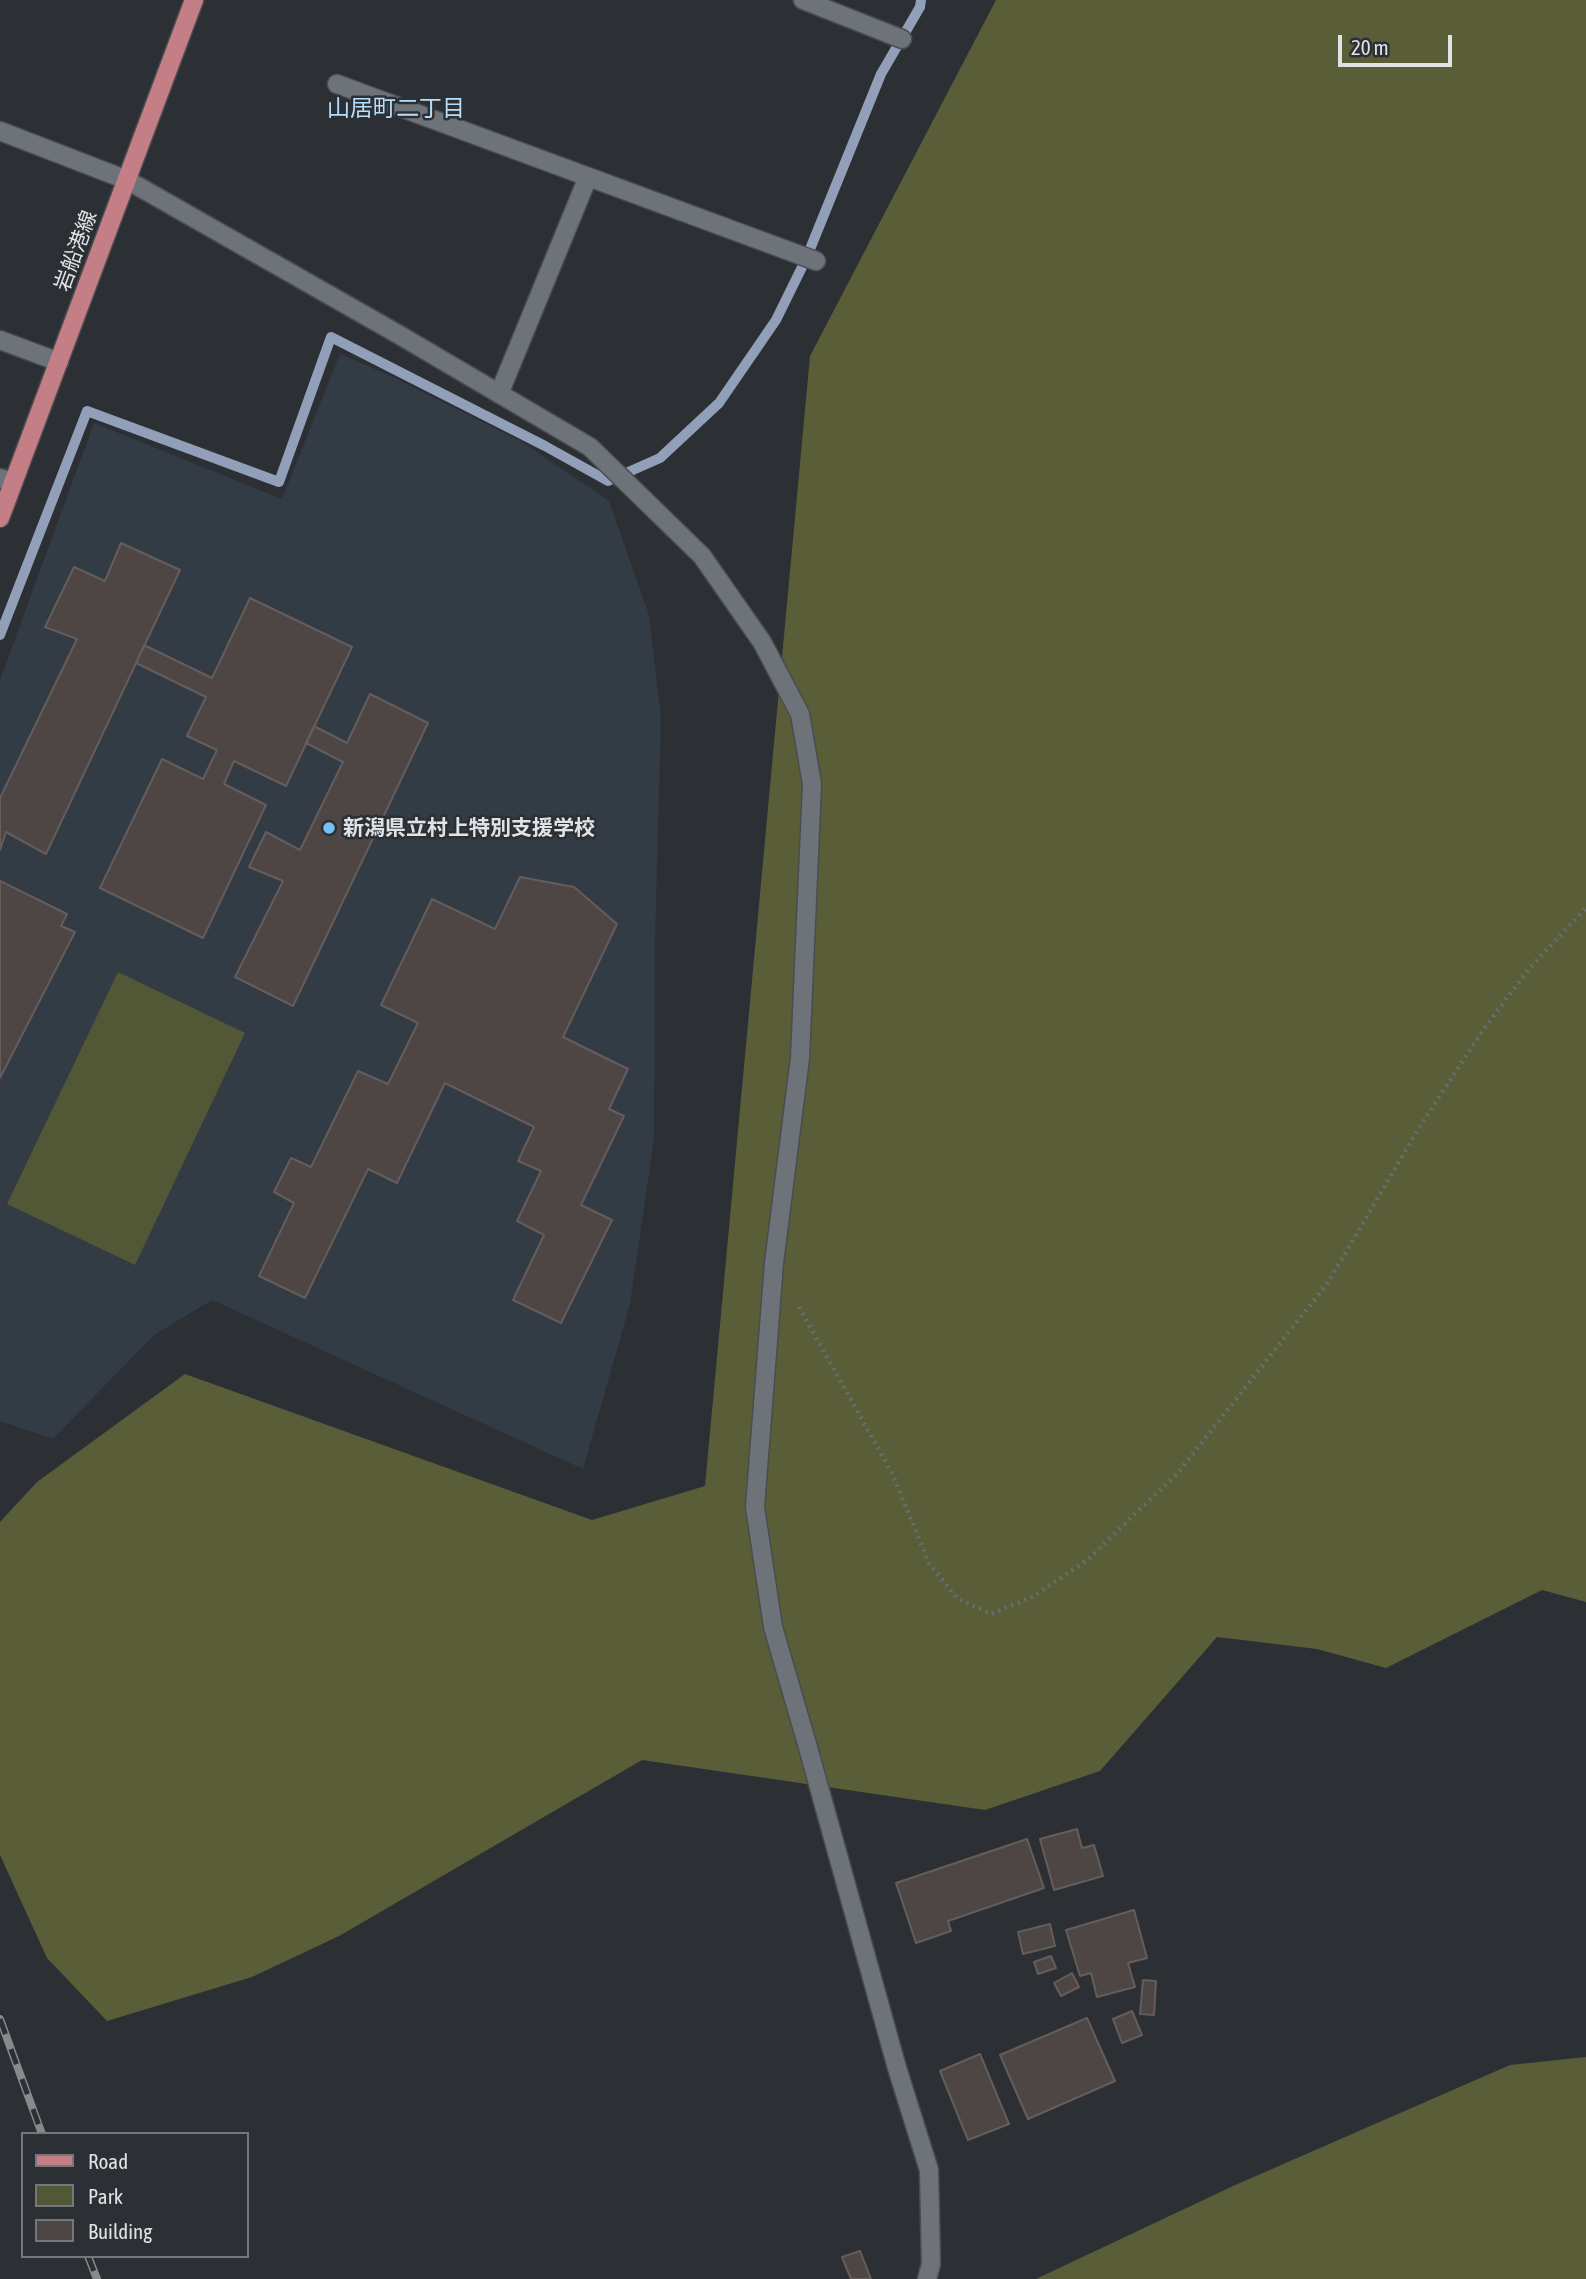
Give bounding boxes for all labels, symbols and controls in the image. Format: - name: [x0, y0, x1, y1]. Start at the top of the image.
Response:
- scale bar: [1341, 21, 1455, 65]
- text: 20 m: [1351, 35, 1389, 59]
- district label: 山居町二丁目: [327, 95, 465, 123]
- street label: 岩船港線: [50, 207, 102, 295]
- place label: 新潟県立村上特別支援学校: [343, 815, 595, 841]
- marker: 新潟県立村上特別支援学校: [321, 820, 337, 836]
- legend: [21, 2132, 248, 2258]
- text: Road: [88, 2149, 128, 2173]
- text: Park: [88, 2184, 123, 2208]
- text: Building: [88, 2219, 152, 2243]

